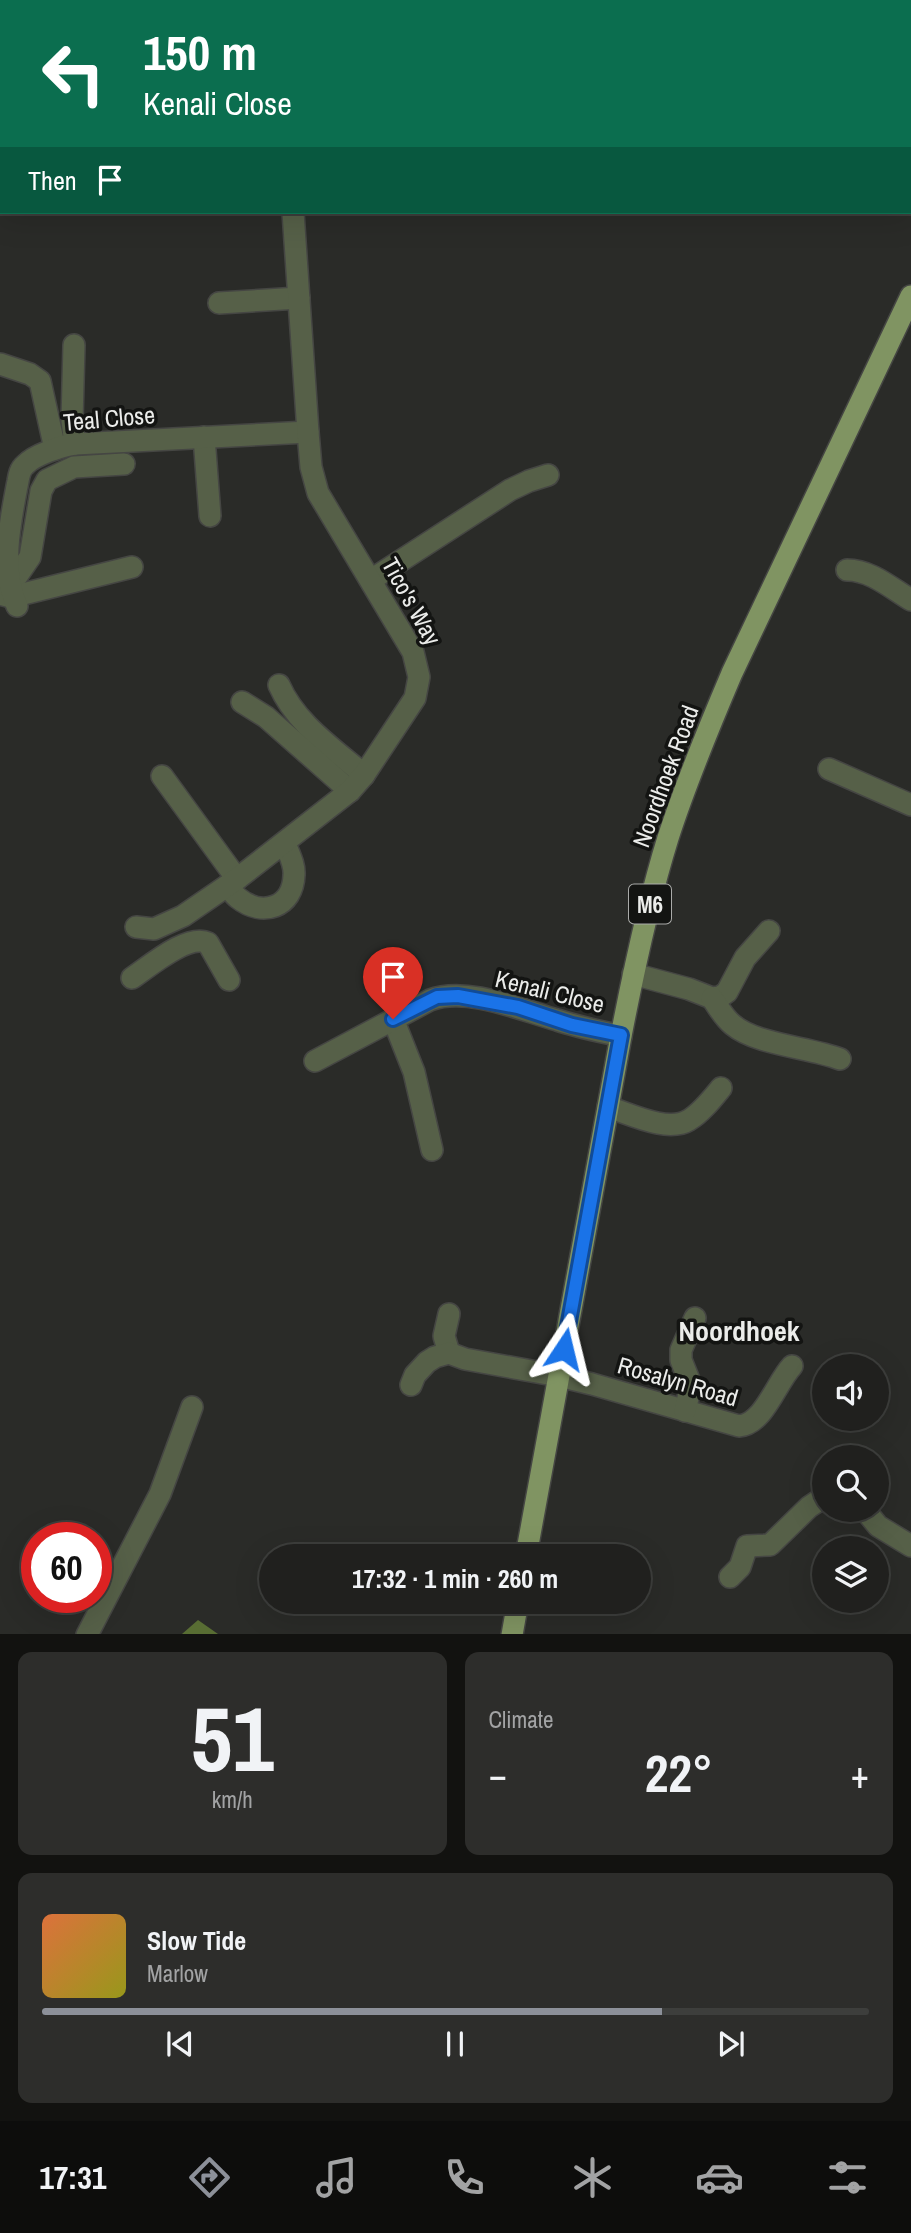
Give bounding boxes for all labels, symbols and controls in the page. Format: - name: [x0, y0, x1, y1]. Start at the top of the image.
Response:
- text: 150 m: [143, 19, 257, 85]
- icon: left: [28, 28, 119, 119]
- text: Kenali Close: [143, 82, 292, 125]
- icon: arrive: [91, 161, 129, 199]
- text: Then: [28, 163, 77, 198]
- street label: Teal Close: [62, 398, 156, 438]
- street label: Tico's Way: [375, 551, 449, 651]
- street label: Noordhoek Road: [625, 701, 705, 851]
- road number: M6: [629, 884, 671, 923]
- pin: [363, 947, 423, 1019]
- icon: arrive: [374, 958, 412, 996]
- street label: Kenali Close: [492, 962, 608, 1020]
- position arrow: [527, 1312, 601, 1386]
- district label: Noordhoek: [678, 1312, 800, 1350]
- street label: Rosalyn Road: [614, 1349, 742, 1413]
- map controls: [812, 1354, 889, 1613]
- button: sound: [812, 1354, 889, 1431]
- button: search: [812, 1445, 889, 1522]
- speed limit sign: 60: [21, 1522, 112, 1613]
- button: layers: [812, 1536, 889, 1613]
- text: 17:32 · 1 min · 260 m: [352, 1561, 558, 1596]
- text: 51: [191, 1677, 274, 1799]
- text: Climate: [489, 1704, 553, 1735]
- text: 22°: [645, 1738, 713, 1808]
- text: −: [489, 1749, 507, 1800]
- text: +: [851, 1749, 869, 1800]
- text: km/h: [212, 1784, 253, 1815]
- text: Slow Tide: [147, 1923, 246, 1958]
- text: Marlow: [147, 1958, 208, 1989]
- icon: previous: [161, 2025, 199, 2063]
- icon: pause: [436, 2025, 474, 2063]
- icon: next: [712, 2025, 750, 2063]
- icon: directions: [185, 2153, 234, 2202]
- icon: music: [312, 2153, 361, 2202]
- icon: phone: [440, 2153, 489, 2202]
- icon: climate: [568, 2153, 617, 2202]
- icon: car: [695, 2153, 744, 2202]
- icon: filters: [823, 2153, 872, 2202]
- text: 17:31: [39, 2156, 106, 2199]

